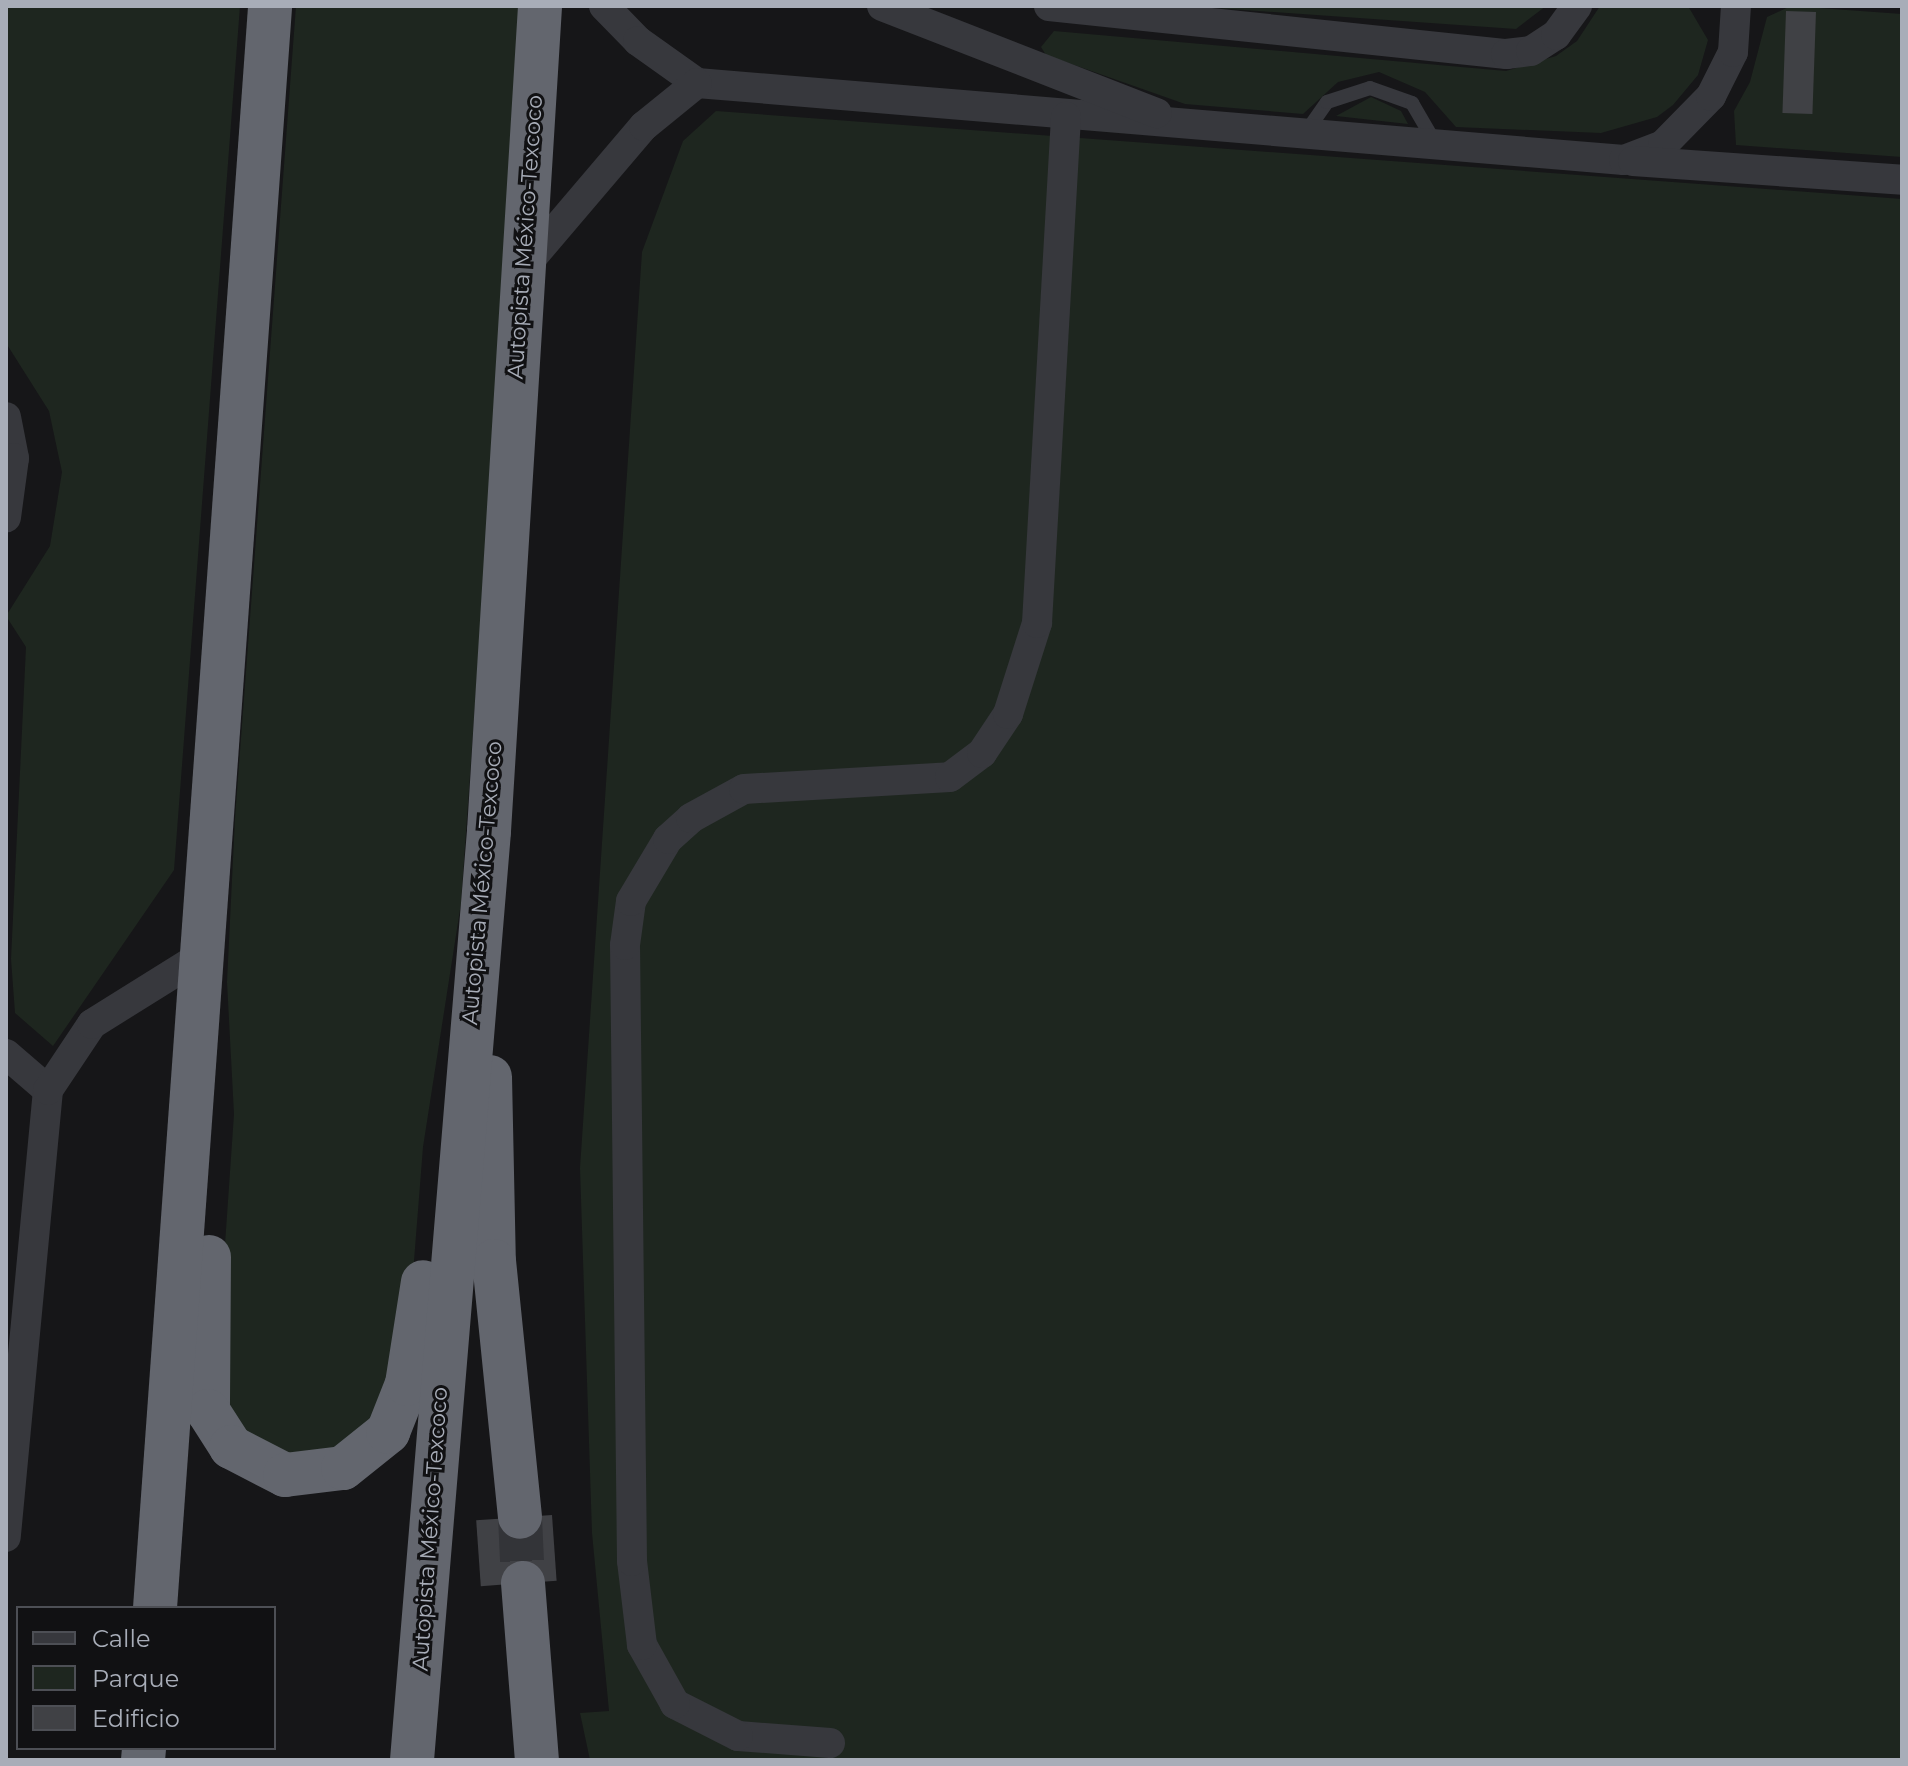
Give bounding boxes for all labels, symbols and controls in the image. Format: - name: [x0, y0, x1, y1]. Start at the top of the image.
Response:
- street label: Autopista México-Texcoco: [502, 94, 548, 380]
- street label: Autopista México-Texcoco: [456, 740, 508, 1026]
- street label: Autopista México-Texcoco: [407, 1386, 453, 1672]
- legend: [16, 1606, 276, 1750]
- text: Calle: [92, 1624, 150, 1653]
- text: Parque: [92, 1664, 179, 1693]
- text: Edificio: [92, 1704, 180, 1733]

